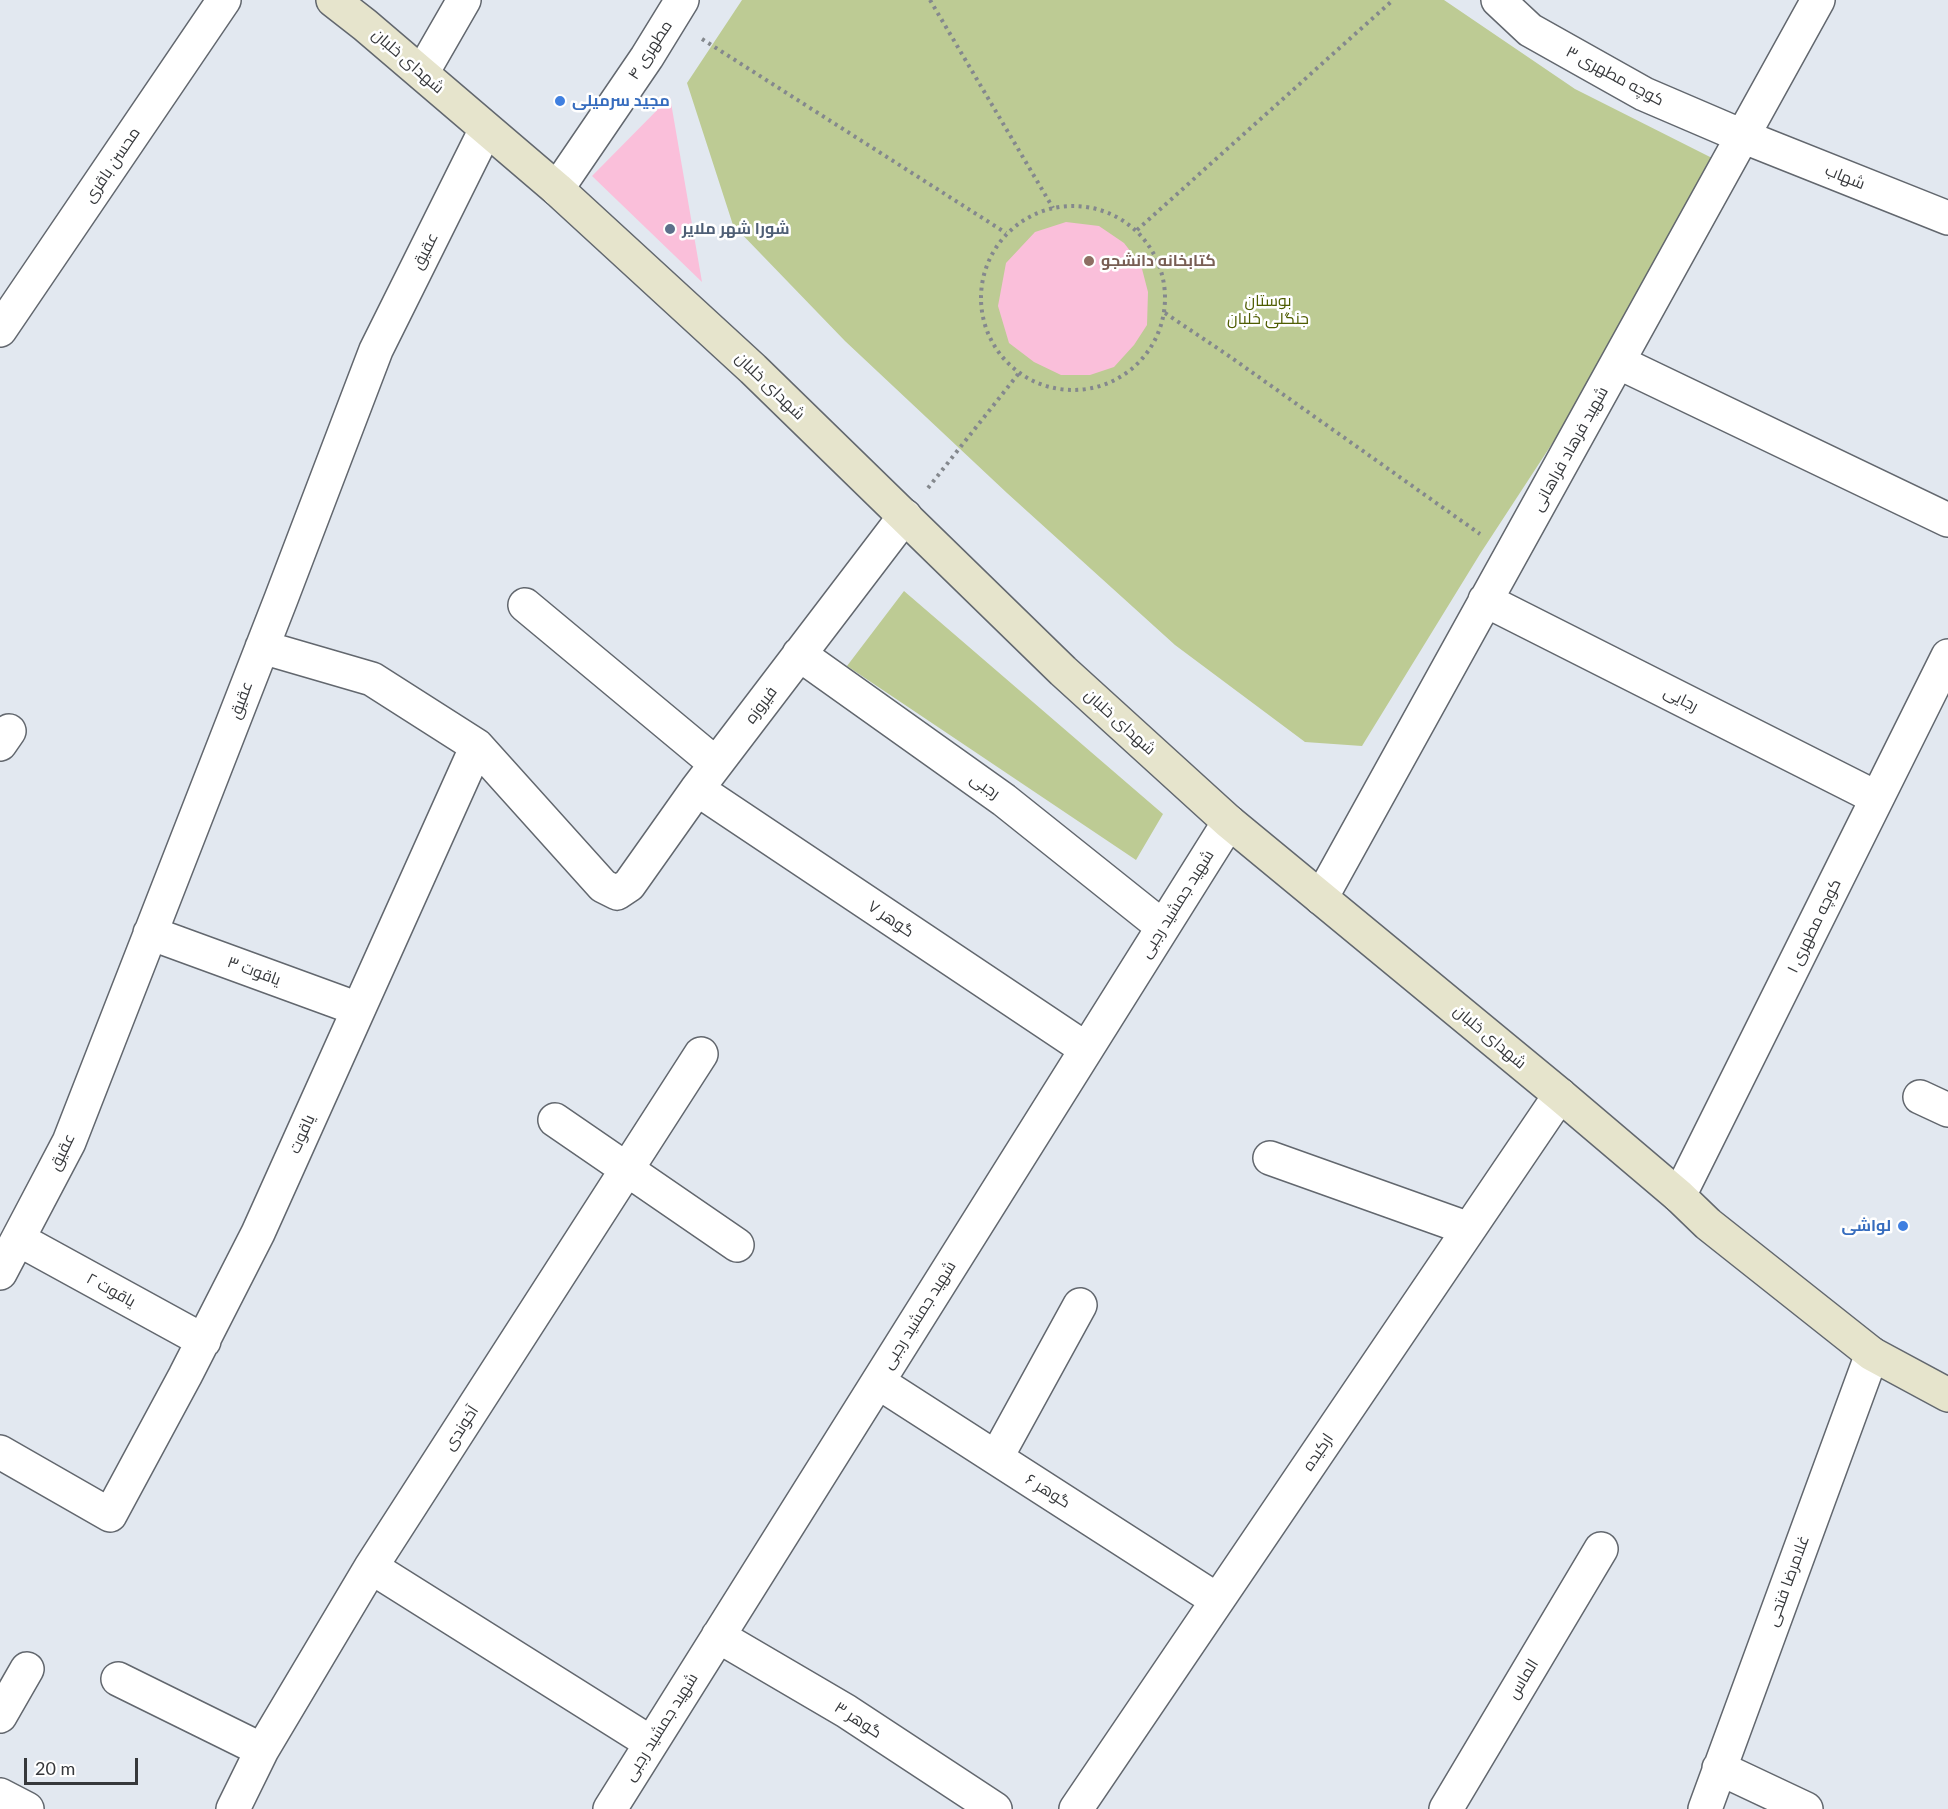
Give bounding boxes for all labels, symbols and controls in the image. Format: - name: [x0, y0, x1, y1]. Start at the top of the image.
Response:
- street label: مطهری ۴: [624, 17, 676, 83]
- street label: شهدای خلبان: [368, 25, 448, 97]
- street label: کوچه مطهری ۳: [1563, 42, 1667, 110]
- place label: مجید سرمیلی: [572, 91, 670, 111]
- marker: مجید سرمیلی: [553, 94, 567, 108]
- street label: محسن باقری: [80, 124, 144, 206]
- street label: شهاب: [1822, 160, 1868, 194]
- place label: شورا شهر ملایر: [682, 219, 789, 239]
- marker: شورا شهر ملایر: [663, 222, 677, 236]
- street label: عقیق: [408, 229, 442, 273]
- place label: کتابخانه دانشجو: [1101, 251, 1216, 271]
- marker: کتابخانه دانشجو: [1082, 254, 1096, 268]
- park label: بوستان جنگلی خلبان: [1227, 291, 1309, 329]
- street label: شهدای خلبان: [731, 348, 809, 424]
- street label: شهید فرهاد فراهانی: [1528, 383, 1612, 515]
- street label: عقیق: [225, 678, 257, 722]
- street label: رجایی: [1661, 682, 1701, 716]
- street label: فیروزه: [741, 683, 781, 727]
- street label: شهدای خلبان: [1081, 685, 1159, 759]
- street label: رجبی: [966, 769, 1004, 803]
- street label: شهید جمشید رجبی: [1136, 846, 1218, 962]
- street label: کوچه مطهری ۱: [1783, 876, 1845, 976]
- street label: گوهر ۷: [864, 897, 918, 941]
- street label: یاقوت ۳: [225, 952, 283, 990]
- street label: شهدای خلبان: [1450, 1001, 1530, 1073]
- street label: یاقوت: [285, 1112, 319, 1156]
- street label: عقیق: [45, 1130, 79, 1174]
- place label: لواشی: [1842, 1216, 1891, 1236]
- marker: لواشی: [1896, 1219, 1910, 1233]
- street label: شهید جمشید رجبی: [878, 1257, 960, 1373]
- street label: یاقوت ۲: [83, 1269, 139, 1311]
- street label: آخوندی: [439, 1402, 483, 1454]
- street label: ارکیده: [1299, 1430, 1337, 1474]
- street label: گوهر ۶: [1022, 1470, 1074, 1512]
- street label: غلامرضا فتحی: [1763, 1533, 1813, 1629]
- street label: الماس: [1504, 1655, 1542, 1703]
- street label: شهید جمشید رجبی: [620, 1669, 702, 1785]
- street label: گوهر ۳: [831, 1698, 885, 1742]
- scale bar: [27, 1746, 141, 1784]
- text: 20 m: [35, 1757, 75, 1779]

